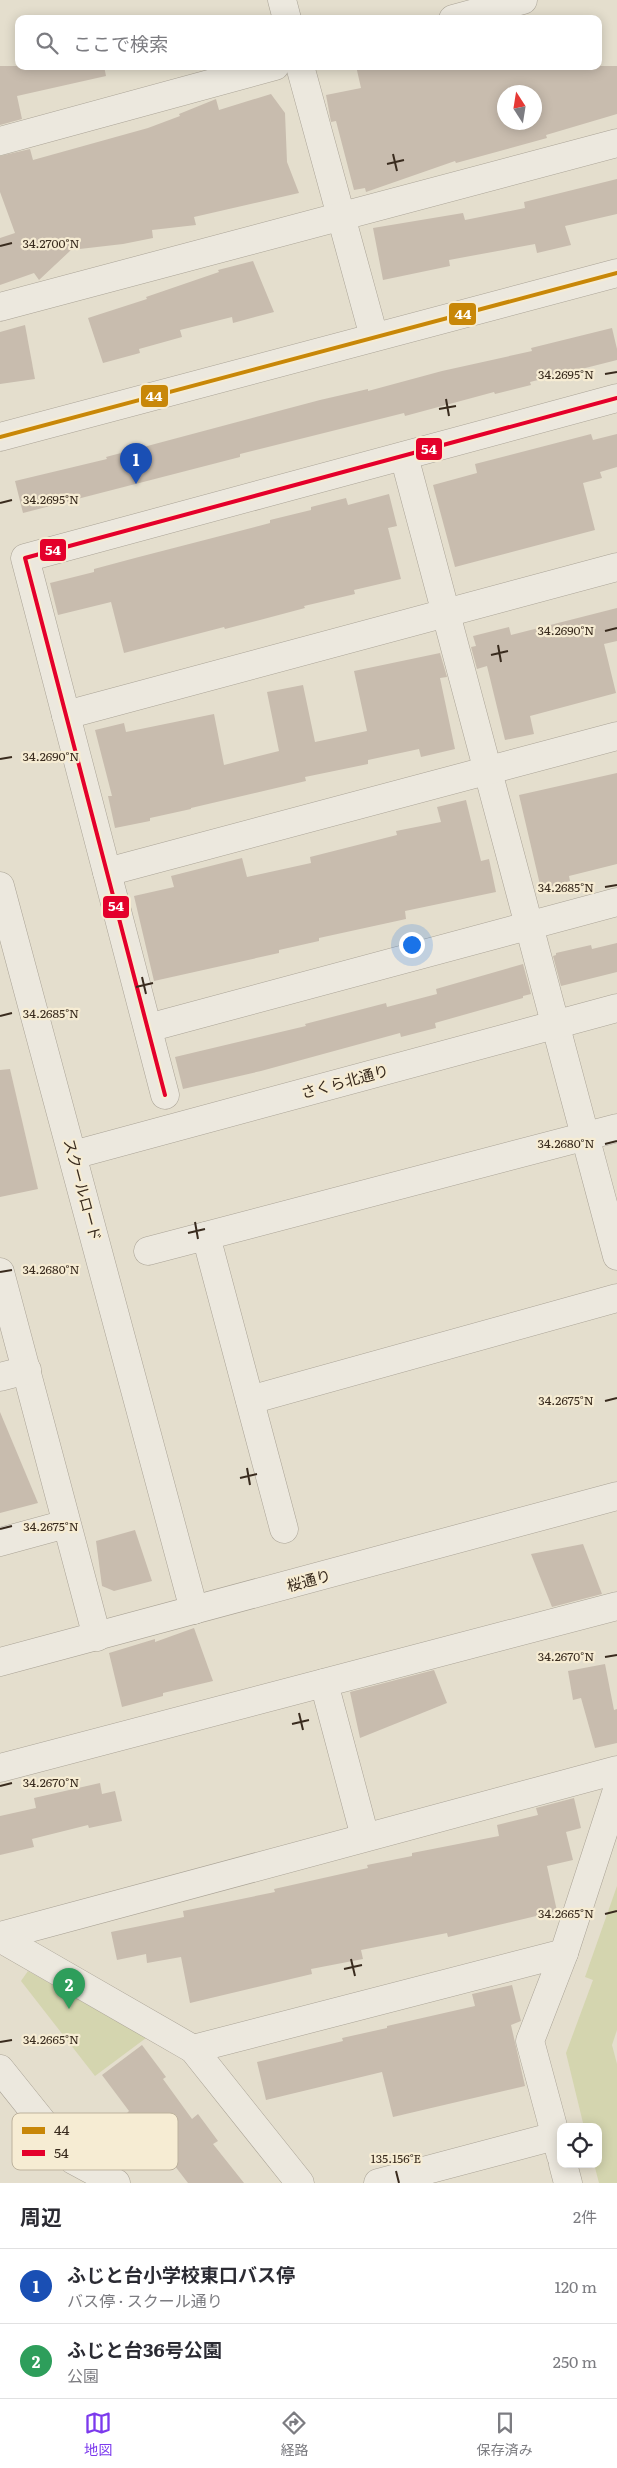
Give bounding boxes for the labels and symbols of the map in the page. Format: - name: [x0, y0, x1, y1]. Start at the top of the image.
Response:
- north arrow: [497, 85, 542, 130]
- text: 34.2700°N: [23, 234, 79, 252]
- line badge: 44: [448, 302, 477, 326]
- text: 44: [455, 303, 472, 323]
- text: 34.2695°N: [538, 365, 594, 383]
- line badge: 44: [140, 384, 169, 408]
- text: 44: [146, 385, 163, 405]
- line badge: 54: [415, 437, 443, 461]
- text: 54: [421, 438, 438, 458]
- pin: 1: [120, 443, 152, 484]
- text: 34.2695°N: [23, 490, 79, 508]
- line badge: 54: [39, 538, 67, 562]
- text: 54: [45, 539, 62, 559]
- text: 34.2690°N: [538, 621, 594, 639]
- text: 34.2690°N: [23, 747, 79, 765]
- text: 34.2685°N: [538, 878, 594, 896]
- line badge: 54: [102, 895, 130, 919]
- text: 54: [108, 895, 125, 915]
- your location: [399, 932, 425, 958]
- text: 34.2685°N: [23, 1004, 79, 1022]
- street label: さくら北通り: [298, 1058, 391, 1103]
- text: 34.2680°N: [537, 1134, 595, 1152]
- street label: スクールロード: [59, 1136, 108, 1243]
- text: 34.2680°N: [22, 1260, 80, 1278]
- text: 34.2675°N: [538, 1391, 594, 1409]
- text: 34.2675°N: [23, 1517, 79, 1535]
- street label: 桜通り: [284, 1563, 333, 1596]
- text: 34.2670°N: [538, 1647, 594, 1665]
- text: 34.2670°N: [23, 1773, 79, 1791]
- text: 34.2665°N: [538, 1904, 594, 1922]
- pin: 2: [53, 1968, 85, 2009]
- text: 34.2665°N: [23, 2030, 79, 2048]
- legend: [12, 2113, 178, 2170]
- text: 44: [54, 2119, 70, 2139]
- text: 54: [54, 2142, 69, 2162]
- text: 135.156°E: [371, 2149, 422, 2167]

